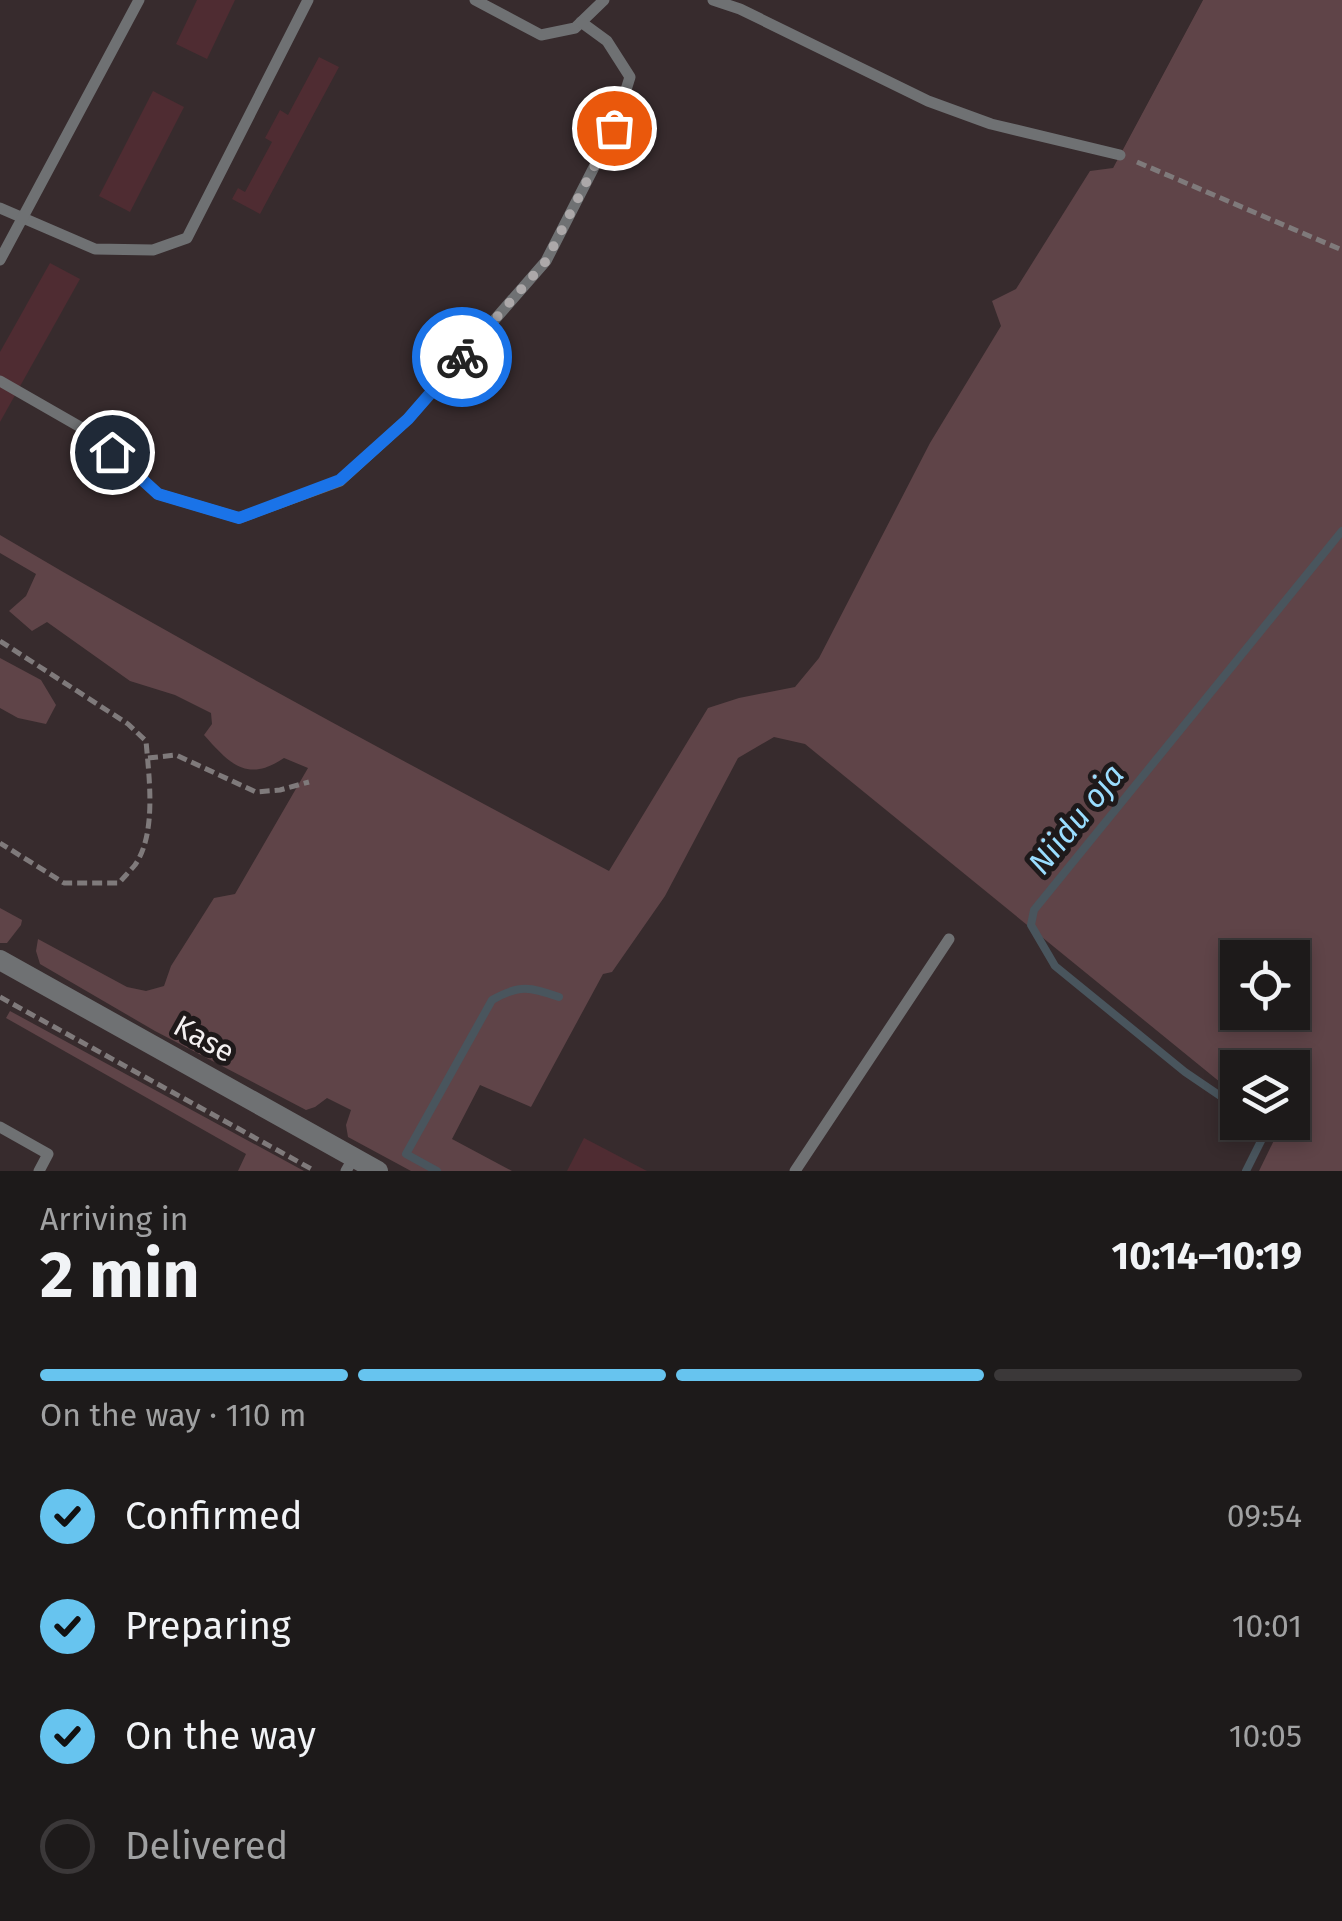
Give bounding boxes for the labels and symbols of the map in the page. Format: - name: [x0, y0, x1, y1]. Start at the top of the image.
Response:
- pin: [572, 86, 657, 171]
- courier: [412, 307, 512, 407]
- pin: [70, 410, 155, 495]
- water label: Niidu oja: [1020, 756, 1132, 882]
- street label: Kase: [167, 1008, 241, 1070]

